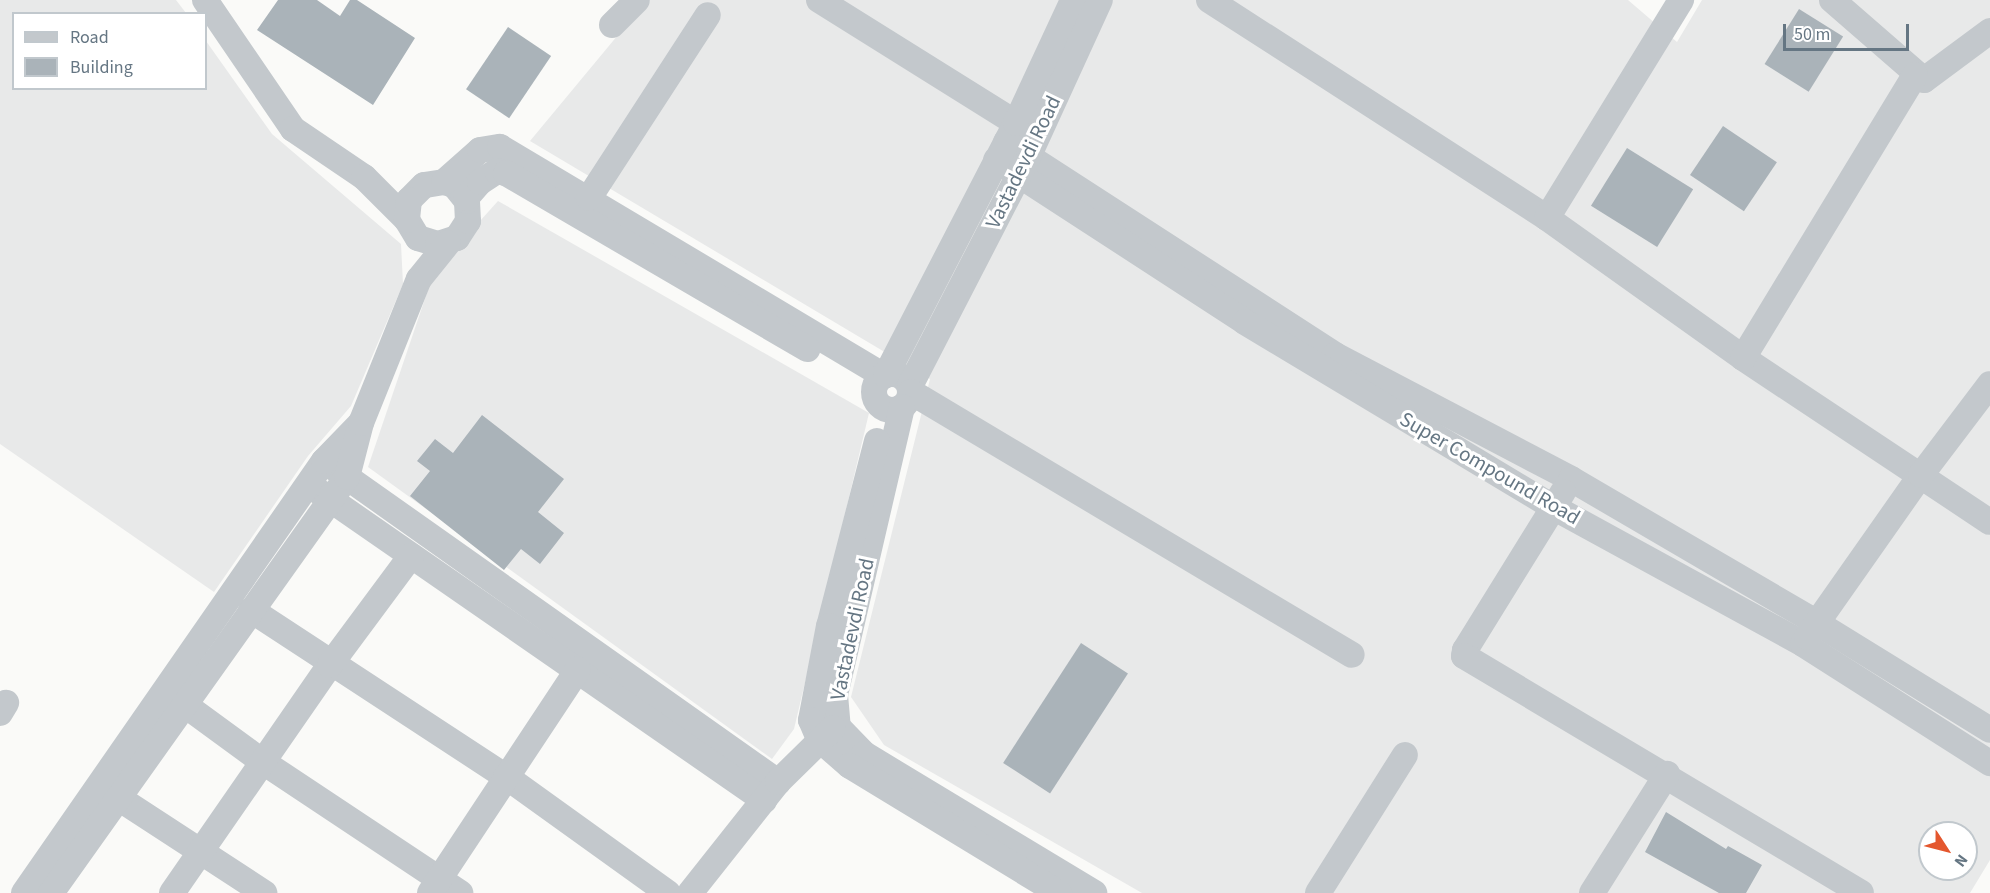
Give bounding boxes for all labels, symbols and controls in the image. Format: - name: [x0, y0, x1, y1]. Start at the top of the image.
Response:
- legend: [12, 12, 207, 90]
- scale bar: [1786, 12, 1912, 50]
- text: 50 m: [1794, 22, 1830, 47]
- text: Road: [70, 25, 109, 50]
- text: Building: [70, 55, 133, 80]
- street label: Vastadevdi Road: [980, 92, 1066, 232]
- street label: Super Compound Road: [1395, 406, 1585, 530]
- street label: Vastadevdi Road: [825, 556, 879, 702]
- north arrow: [1918, 821, 1978, 881]
- text: N: [1949, 850, 1973, 871]

